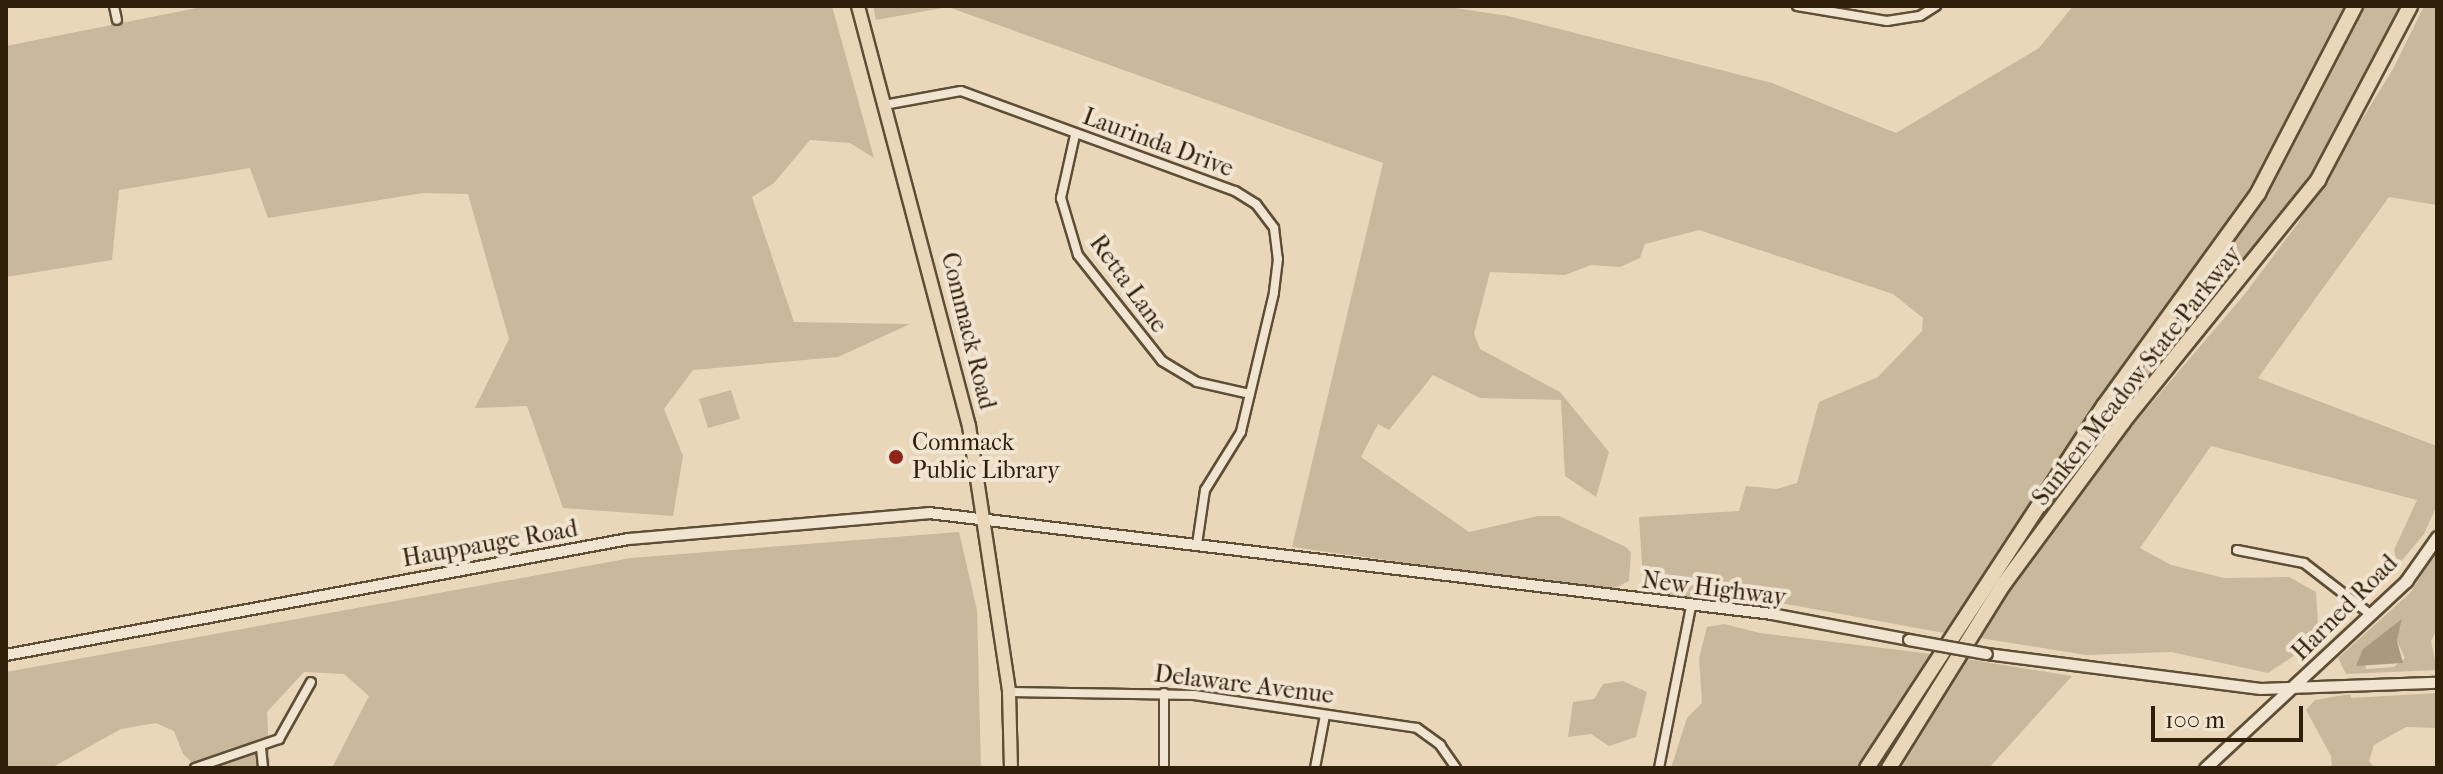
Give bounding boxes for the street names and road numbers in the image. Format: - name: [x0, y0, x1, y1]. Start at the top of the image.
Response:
- street label: Laurinda Drive: [1079, 102, 1237, 184]
- street label: Retta Lane: [1083, 230, 1173, 338]
- street label: Sunken Meadow State Parkway: [2027, 240, 2247, 512]
- street label: Commack Road: [935, 250, 1001, 412]
- street label: Hauppauge Road: [400, 514, 580, 574]
- street label: Harned Road: [2286, 549, 2404, 667]
- street label: New Highway: [1640, 566, 1788, 612]
- street label: Delaware Avenue: [1153, 660, 1335, 710]

